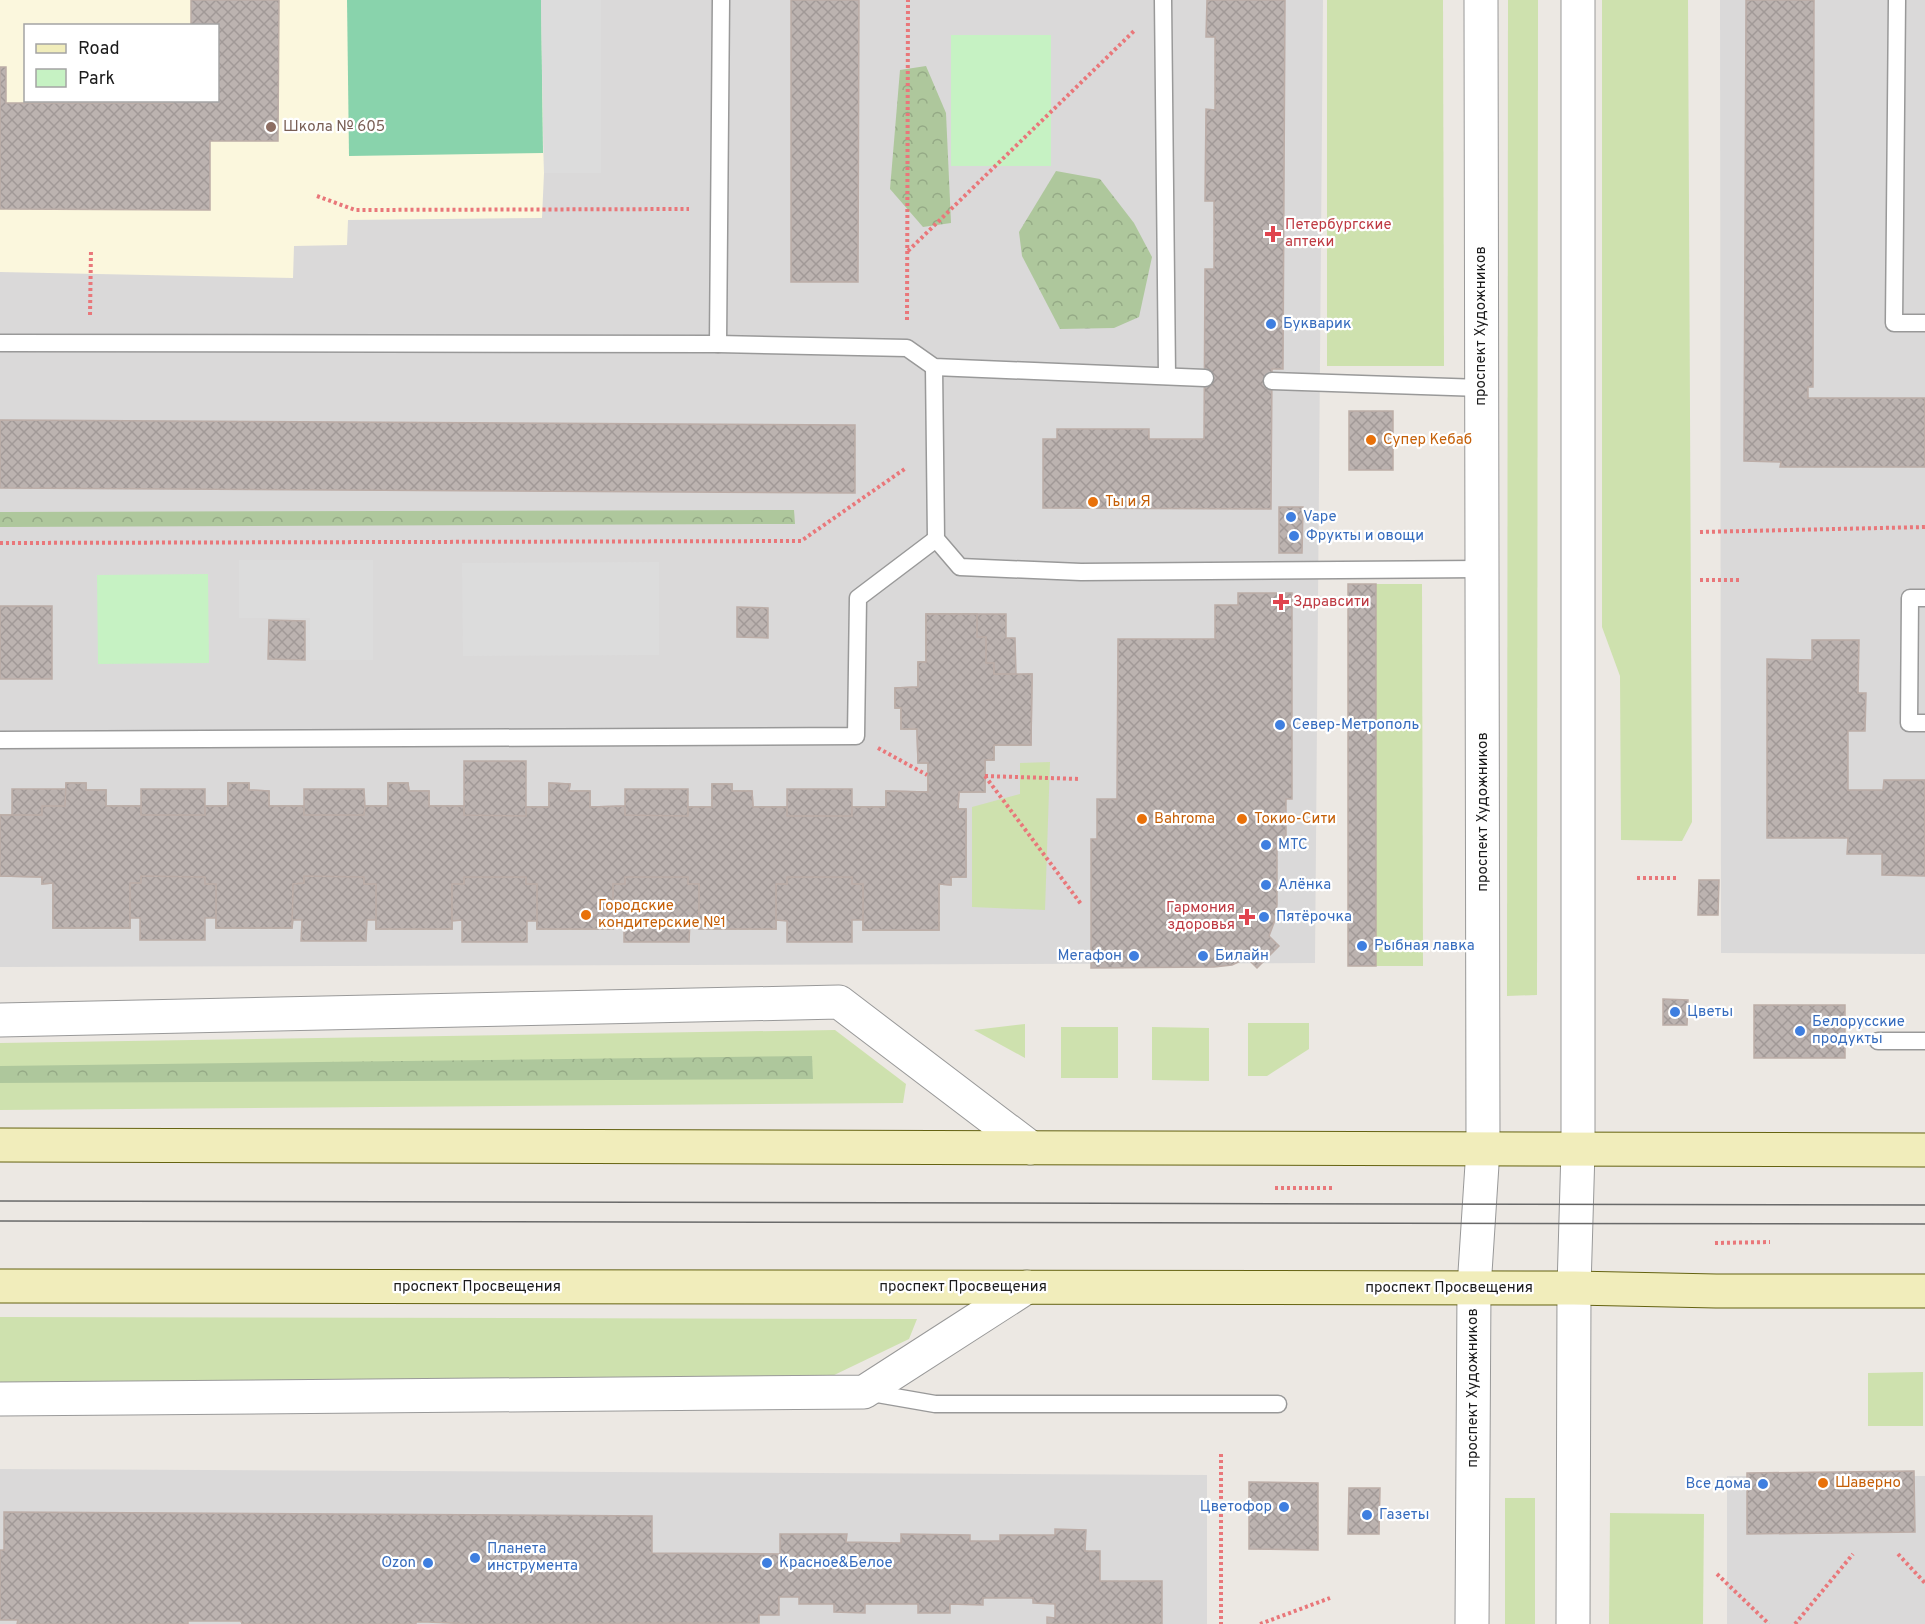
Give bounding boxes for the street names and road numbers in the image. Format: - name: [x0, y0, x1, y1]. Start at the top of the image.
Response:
- street label: проспект Художников: [1472, 246, 1491, 406]
- street label: проспект Художников: [1474, 732, 1493, 892]
- street label: проспект Просвещения: [393, 1278, 561, 1297]
- street label: проспект Просвещения: [879, 1278, 1047, 1297]
- street label: проспект Просвещения: [1365, 1279, 1533, 1298]
- street label: проспект Художников: [1464, 1308, 1483, 1468]

